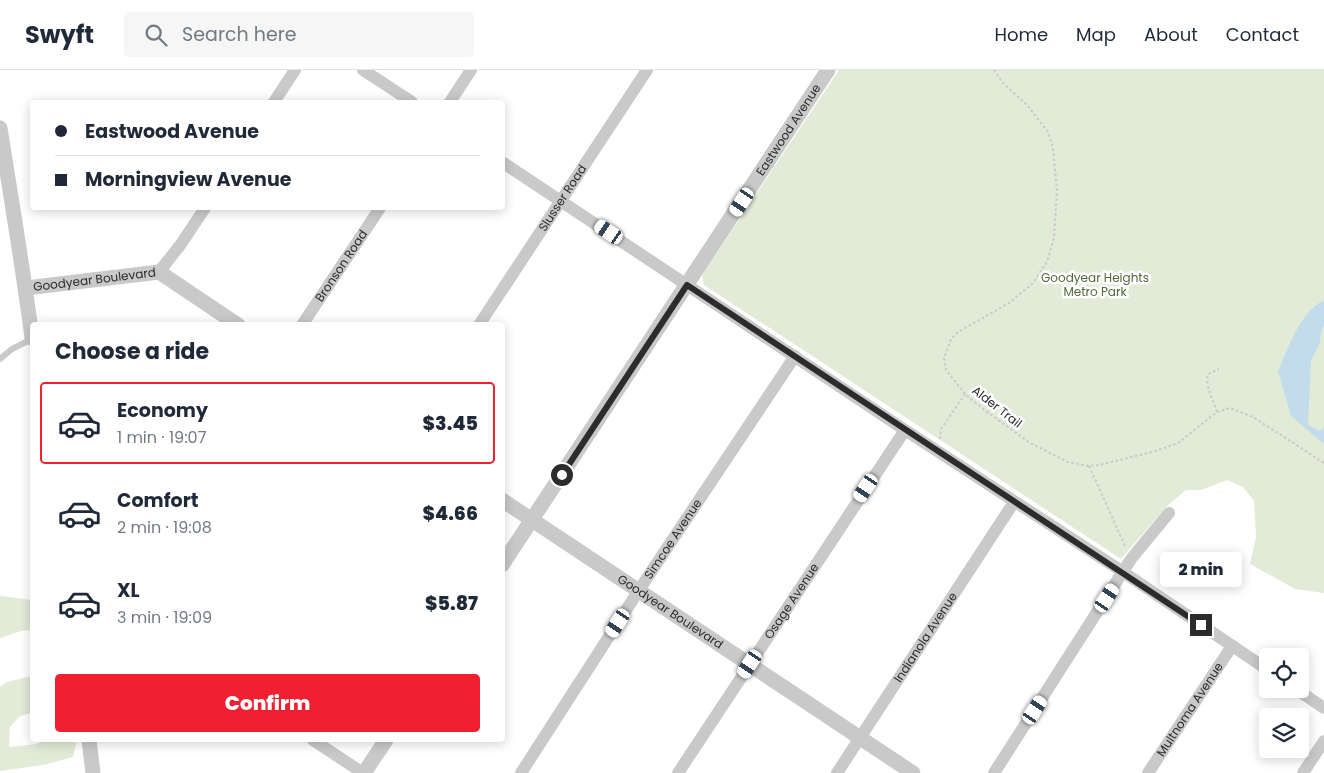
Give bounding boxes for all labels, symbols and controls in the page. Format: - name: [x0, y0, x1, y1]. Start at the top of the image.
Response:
- search box: [124, 12, 474, 57]
- text: Swyft: [25, 18, 94, 51]
- icon: search: [142, 21, 170, 49]
- text: Search here: [182, 21, 297, 48]
- text: Home: [994, 22, 1048, 47]
- text: Map: [1076, 22, 1116, 47]
- text: About: [1144, 22, 1198, 47]
- text: Contact: [1226, 22, 1299, 47]
- street label: Eastwood Avenue: [752, 80, 825, 179]
- text: Eastwood Avenue: [85, 118, 259, 145]
- street label: Slusser Road: [534, 161, 590, 234]
- text: Morningview Avenue: [85, 166, 291, 193]
- car: [727, 185, 756, 219]
- car: [592, 217, 625, 247]
- street label: Bronson Road: [311, 226, 371, 305]
- street label: Goodyear Boulevard: [32, 263, 157, 295]
- park label: Goodyear Heights Metro Park: [1041, 269, 1149, 300]
- text: Choose a ride: [55, 336, 209, 367]
- street label: Alder Trail: [969, 382, 1026, 432]
- text: Economy: [117, 397, 208, 424]
- icon: car: [57, 401, 102, 446]
- text: $3.45: [423, 410, 478, 437]
- text: 1 min · 19:07: [117, 426, 206, 449]
- route start: [551, 464, 573, 486]
- car: [851, 471, 880, 505]
- text: Comfort: [117, 487, 199, 514]
- icon: car: [57, 491, 102, 536]
- street label: Simcoe Avenue: [640, 495, 705, 582]
- text: $4.66: [422, 500, 478, 527]
- text: 2 min · 19:08: [117, 516, 212, 539]
- callout: 2 min: [1160, 552, 1242, 588]
- text: 2 min: [1178, 558, 1224, 581]
- street label: Osage Avenue: [760, 560, 823, 642]
- street label: Goodyear Boulevard: [614, 570, 727, 653]
- text: XL: [117, 577, 140, 604]
- icon: car: [57, 581, 102, 626]
- car: [1092, 581, 1121, 615]
- street label: Indianola Avenue: [889, 589, 961, 686]
- text: $5.87: [425, 590, 478, 617]
- text: 3 min · 19:09: [117, 606, 212, 629]
- car: [603, 606, 632, 640]
- route end: [1190, 614, 1212, 636]
- car: [735, 647, 764, 681]
- map controls: [1259, 648, 1309, 758]
- button: locate: [1259, 648, 1309, 698]
- street label: Multnoma Avenue: [1152, 659, 1227, 760]
- button: Confirm: [55, 674, 480, 732]
- car: [1020, 693, 1049, 727]
- button: layers: [1259, 708, 1309, 758]

